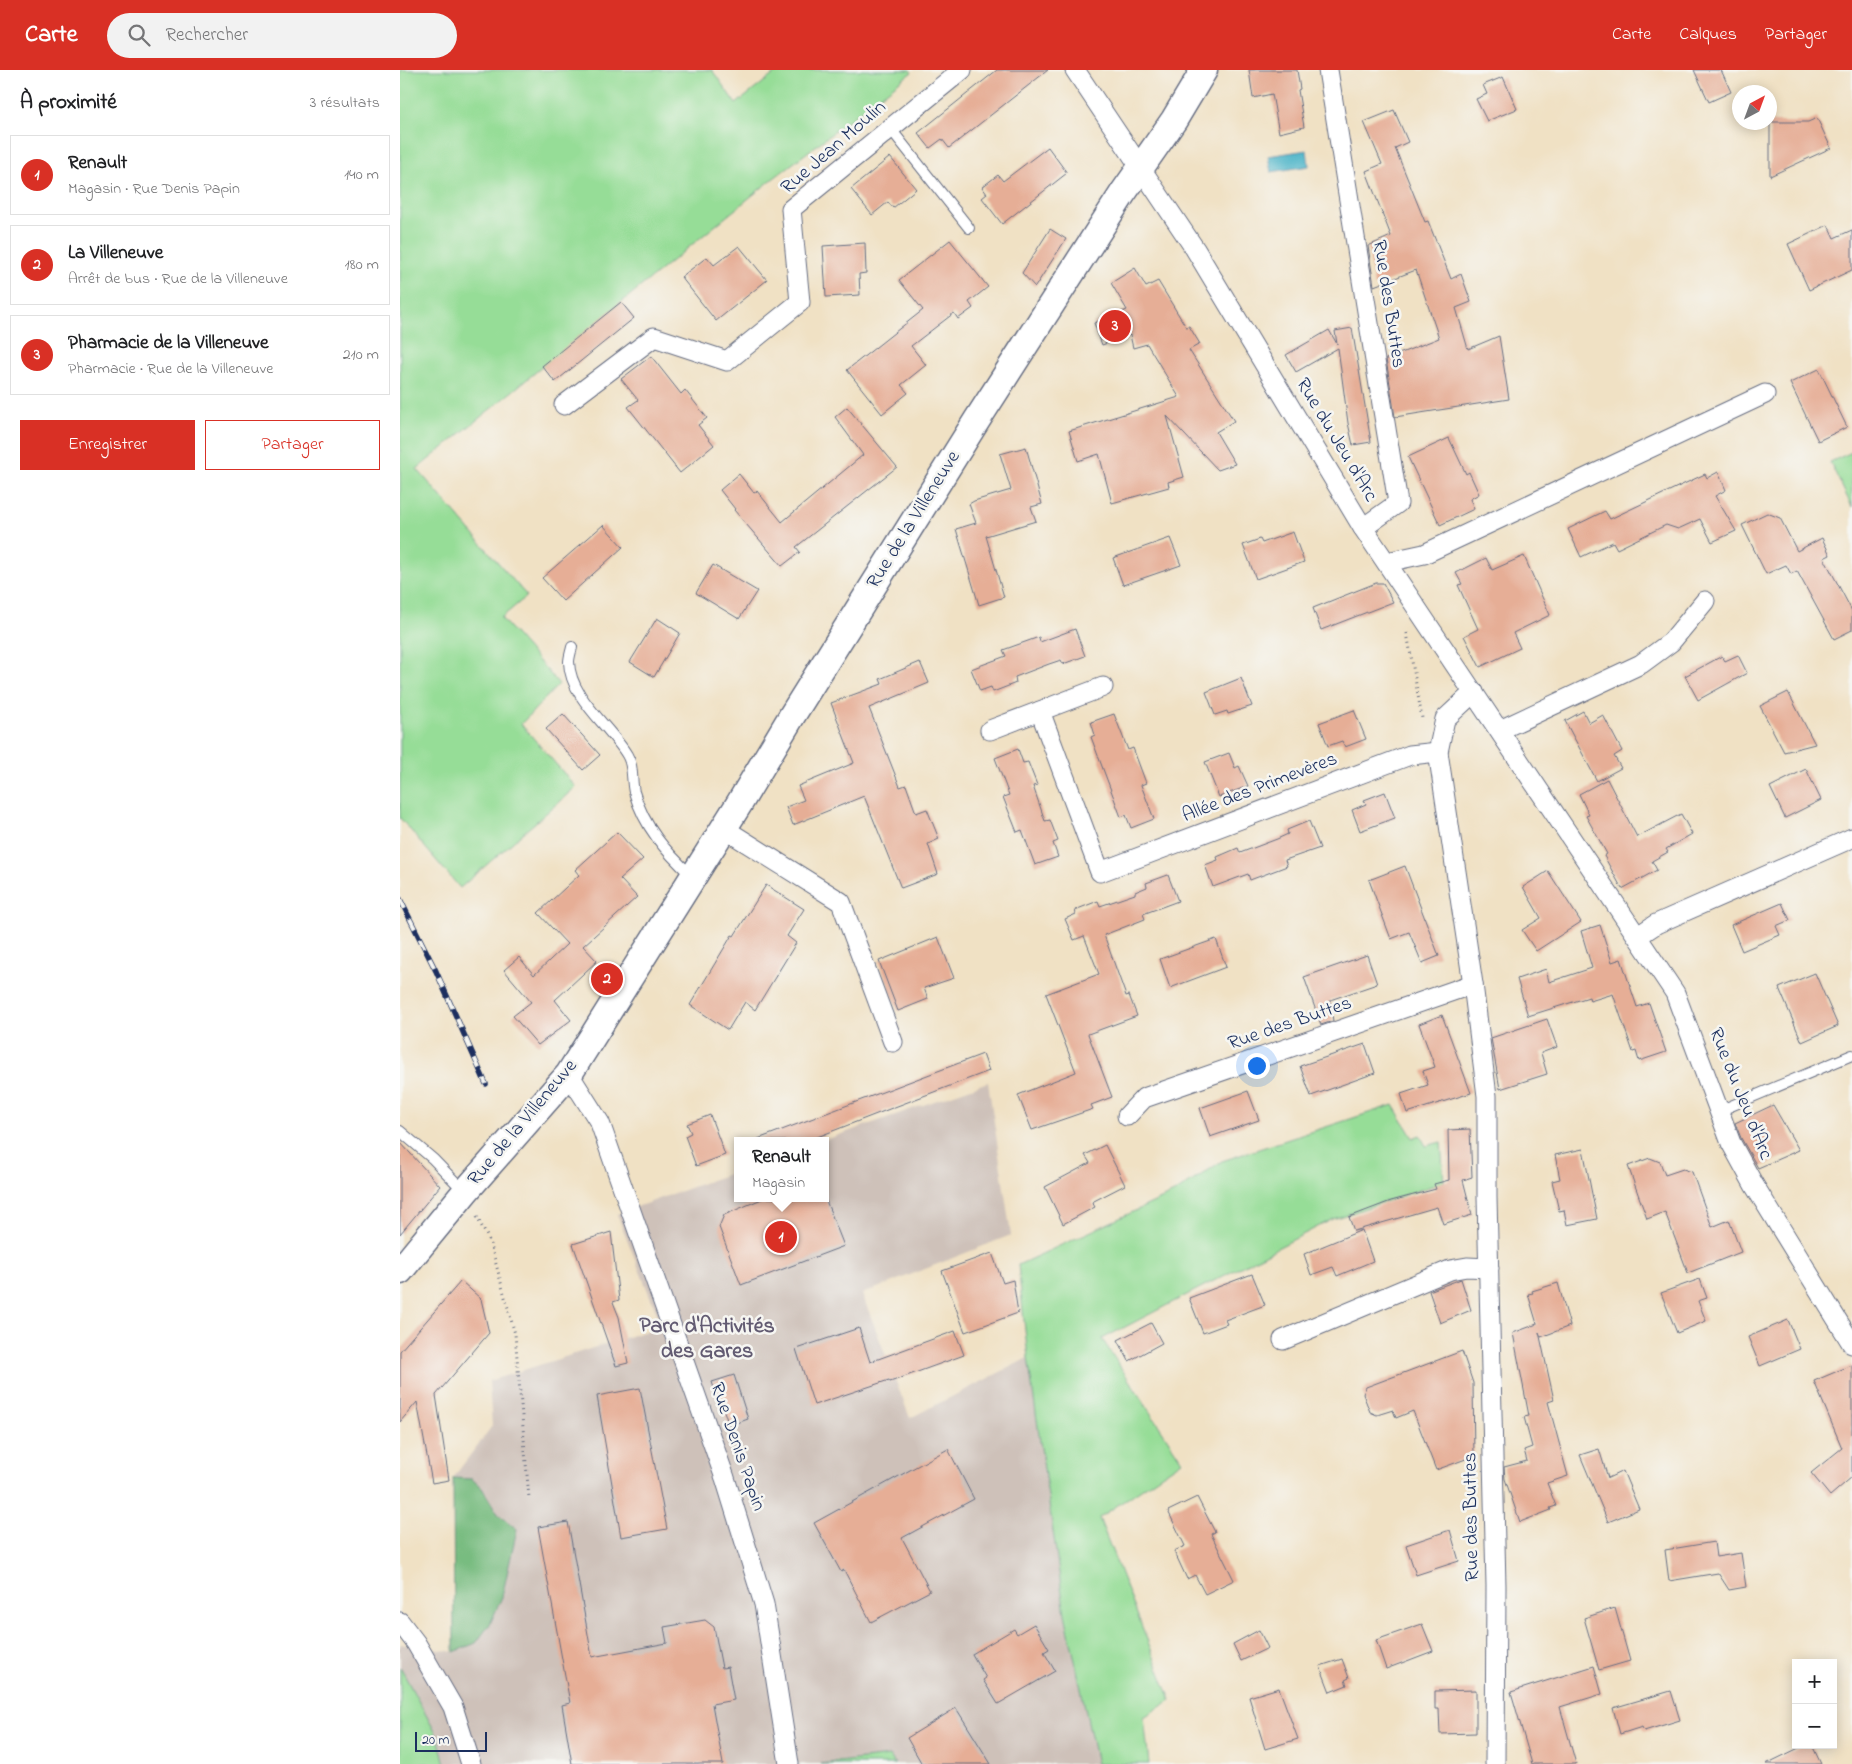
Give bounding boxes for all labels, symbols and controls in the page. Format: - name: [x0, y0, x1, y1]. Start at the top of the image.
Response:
- search box: [107, 13, 457, 58]
- text: Carte: [25, 18, 77, 53]
- icon: search: [125, 21, 153, 49]
- text: Rechercher: [165, 22, 248, 49]
- text: Carte: [1612, 22, 1651, 48]
- text: Calques: [1679, 22, 1737, 48]
- text: Partager: [1765, 22, 1827, 48]
- north arrow: [1732, 85, 1777, 130]
- text: À proximité: [20, 88, 117, 118]
- text: 3 résultats: [310, 91, 380, 115]
- street label: Rue Jean Moulin: [775, 94, 893, 202]
- text: Renault: [68, 150, 127, 177]
- text: 1: [34, 163, 40, 187]
- text: 140 m: [344, 163, 379, 187]
- text: Magasin · Rue Denis Papin: [68, 177, 240, 201]
- street label: Rue des Buttes: [1364, 238, 1412, 370]
- text: La Villeneuve: [68, 240, 163, 267]
- text: 2: [33, 253, 41, 277]
- text: 180 m: [345, 253, 379, 277]
- text: Arrêt de bus · Rue de la Villeneuve: [68, 267, 288, 291]
- pin: 3: [1099, 307, 1131, 345]
- text: Pharmacie de la Villeneuve: [68, 330, 269, 357]
- text: 3: [34, 343, 40, 367]
- text: 210 m: [343, 343, 379, 367]
- text: Pharmacie · Rue de la Villeneuve: [68, 357, 273, 381]
- street label: Rue du Jeu d'Arc: [1288, 373, 1385, 508]
- button: Enregistrer: [20, 420, 195, 470]
- button: Partager: [205, 420, 380, 470]
- street label: Rue de la Villeneuve: [860, 445, 968, 595]
- street label: Allée des Primevères: [1178, 745, 1342, 831]
- pin: 2: [591, 960, 623, 998]
- street label: Rue des Buttes: [1224, 989, 1356, 1059]
- street label: Rue du Jeu d'Arc: [1700, 1024, 1780, 1164]
- street label: Rue de la Villeneuve: [461, 1053, 585, 1193]
- your location: [1244, 1053, 1270, 1079]
- popup: [734, 1137, 829, 1202]
- text: Renault: [752, 1144, 811, 1171]
- text: Magasin: [752, 1171, 805, 1195]
- pin: 1: [765, 1218, 797, 1256]
- district label: Parc d'Activités des Gares: [639, 1311, 775, 1368]
- street label: Rue Denis Papin: [701, 1379, 773, 1515]
- street label: Rue des Buttes: [1456, 1452, 1488, 1582]
- map controls: [1792, 1659, 1837, 1749]
- button: +: [1792, 1659, 1837, 1704]
- button: −: [1792, 1704, 1837, 1749]
- scale bar: [415, 1729, 488, 1752]
- text: 20 m: [422, 1730, 449, 1751]

